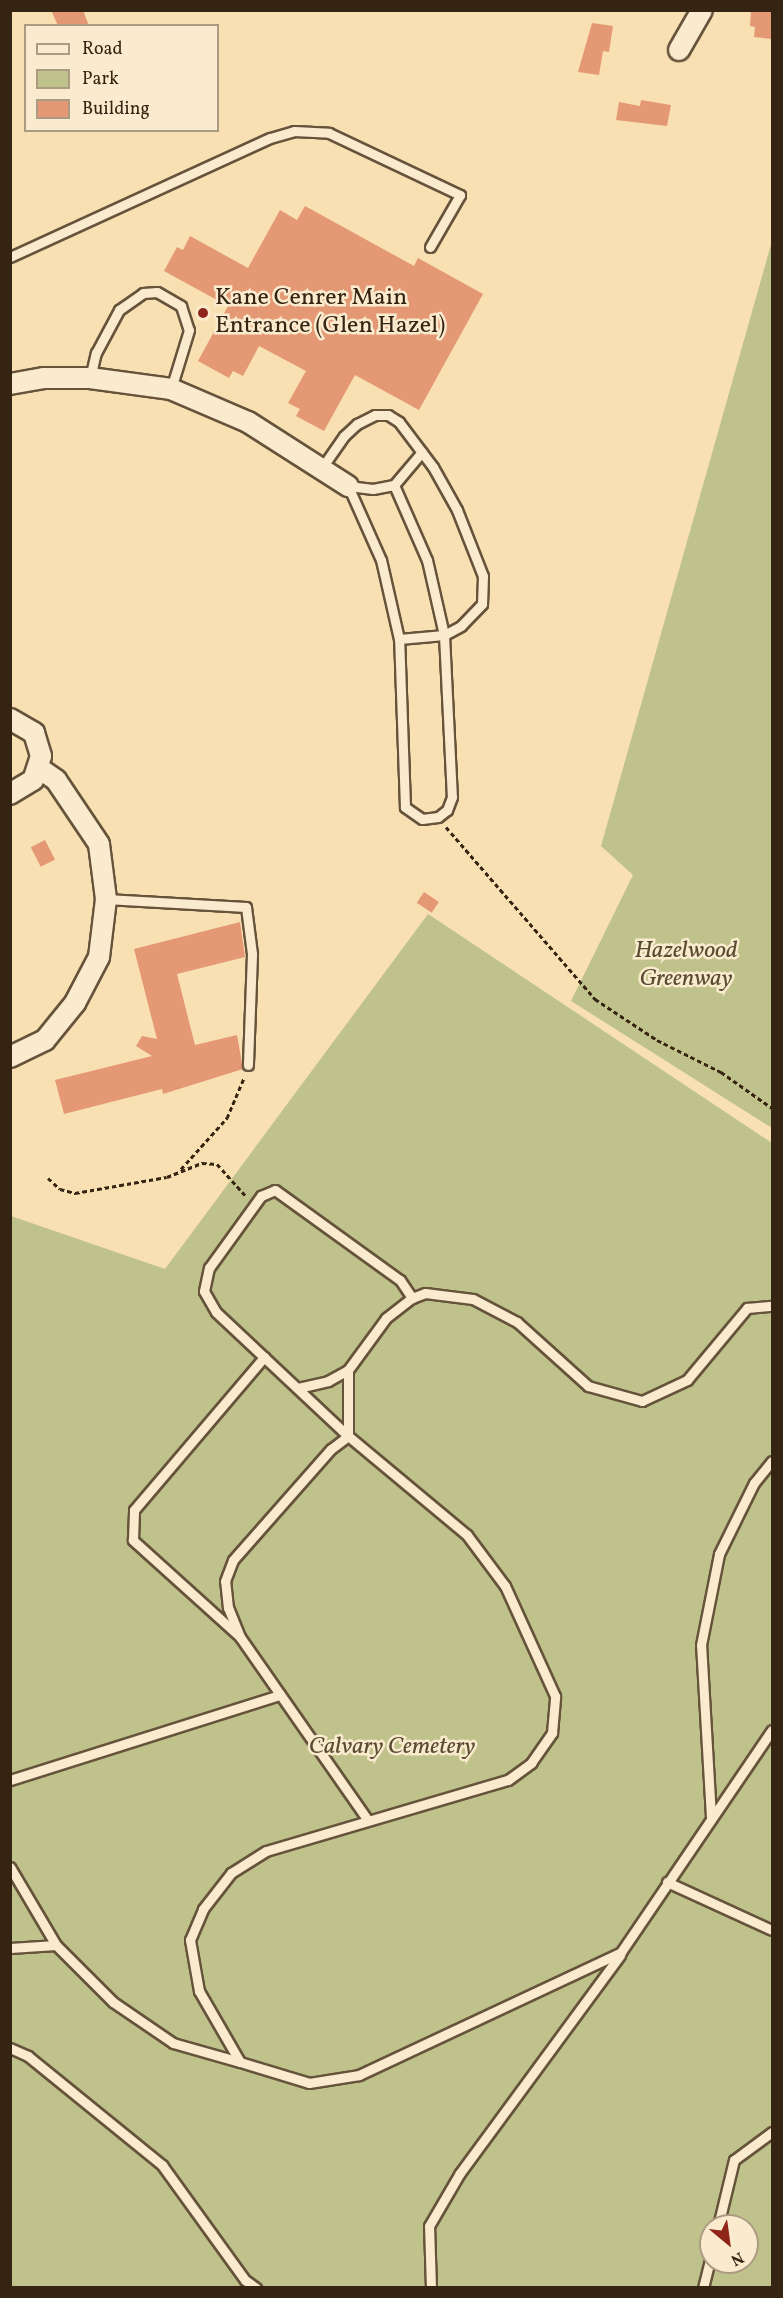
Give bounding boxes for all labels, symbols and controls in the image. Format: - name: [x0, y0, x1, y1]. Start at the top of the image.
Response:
- legend: [24, 24, 219, 132]
- text: Road: [82, 37, 123, 62]
- text: Park: [82, 67, 119, 92]
- text: Building: [82, 97, 150, 122]
- place label: Kane Cenrer Main Entrance (Glen Hazel): [215, 285, 445, 341]
- marker: Kane Cenrer Main Entrance (Glen Hazel): [196, 306, 210, 320]
- park label: Hazelwood Greenway: [634, 938, 738, 994]
- park label: Calvary Cemetery: [309, 1734, 475, 1762]
- north arrow: [699, 2214, 759, 2274]
- text: N: [726, 2246, 747, 2270]

